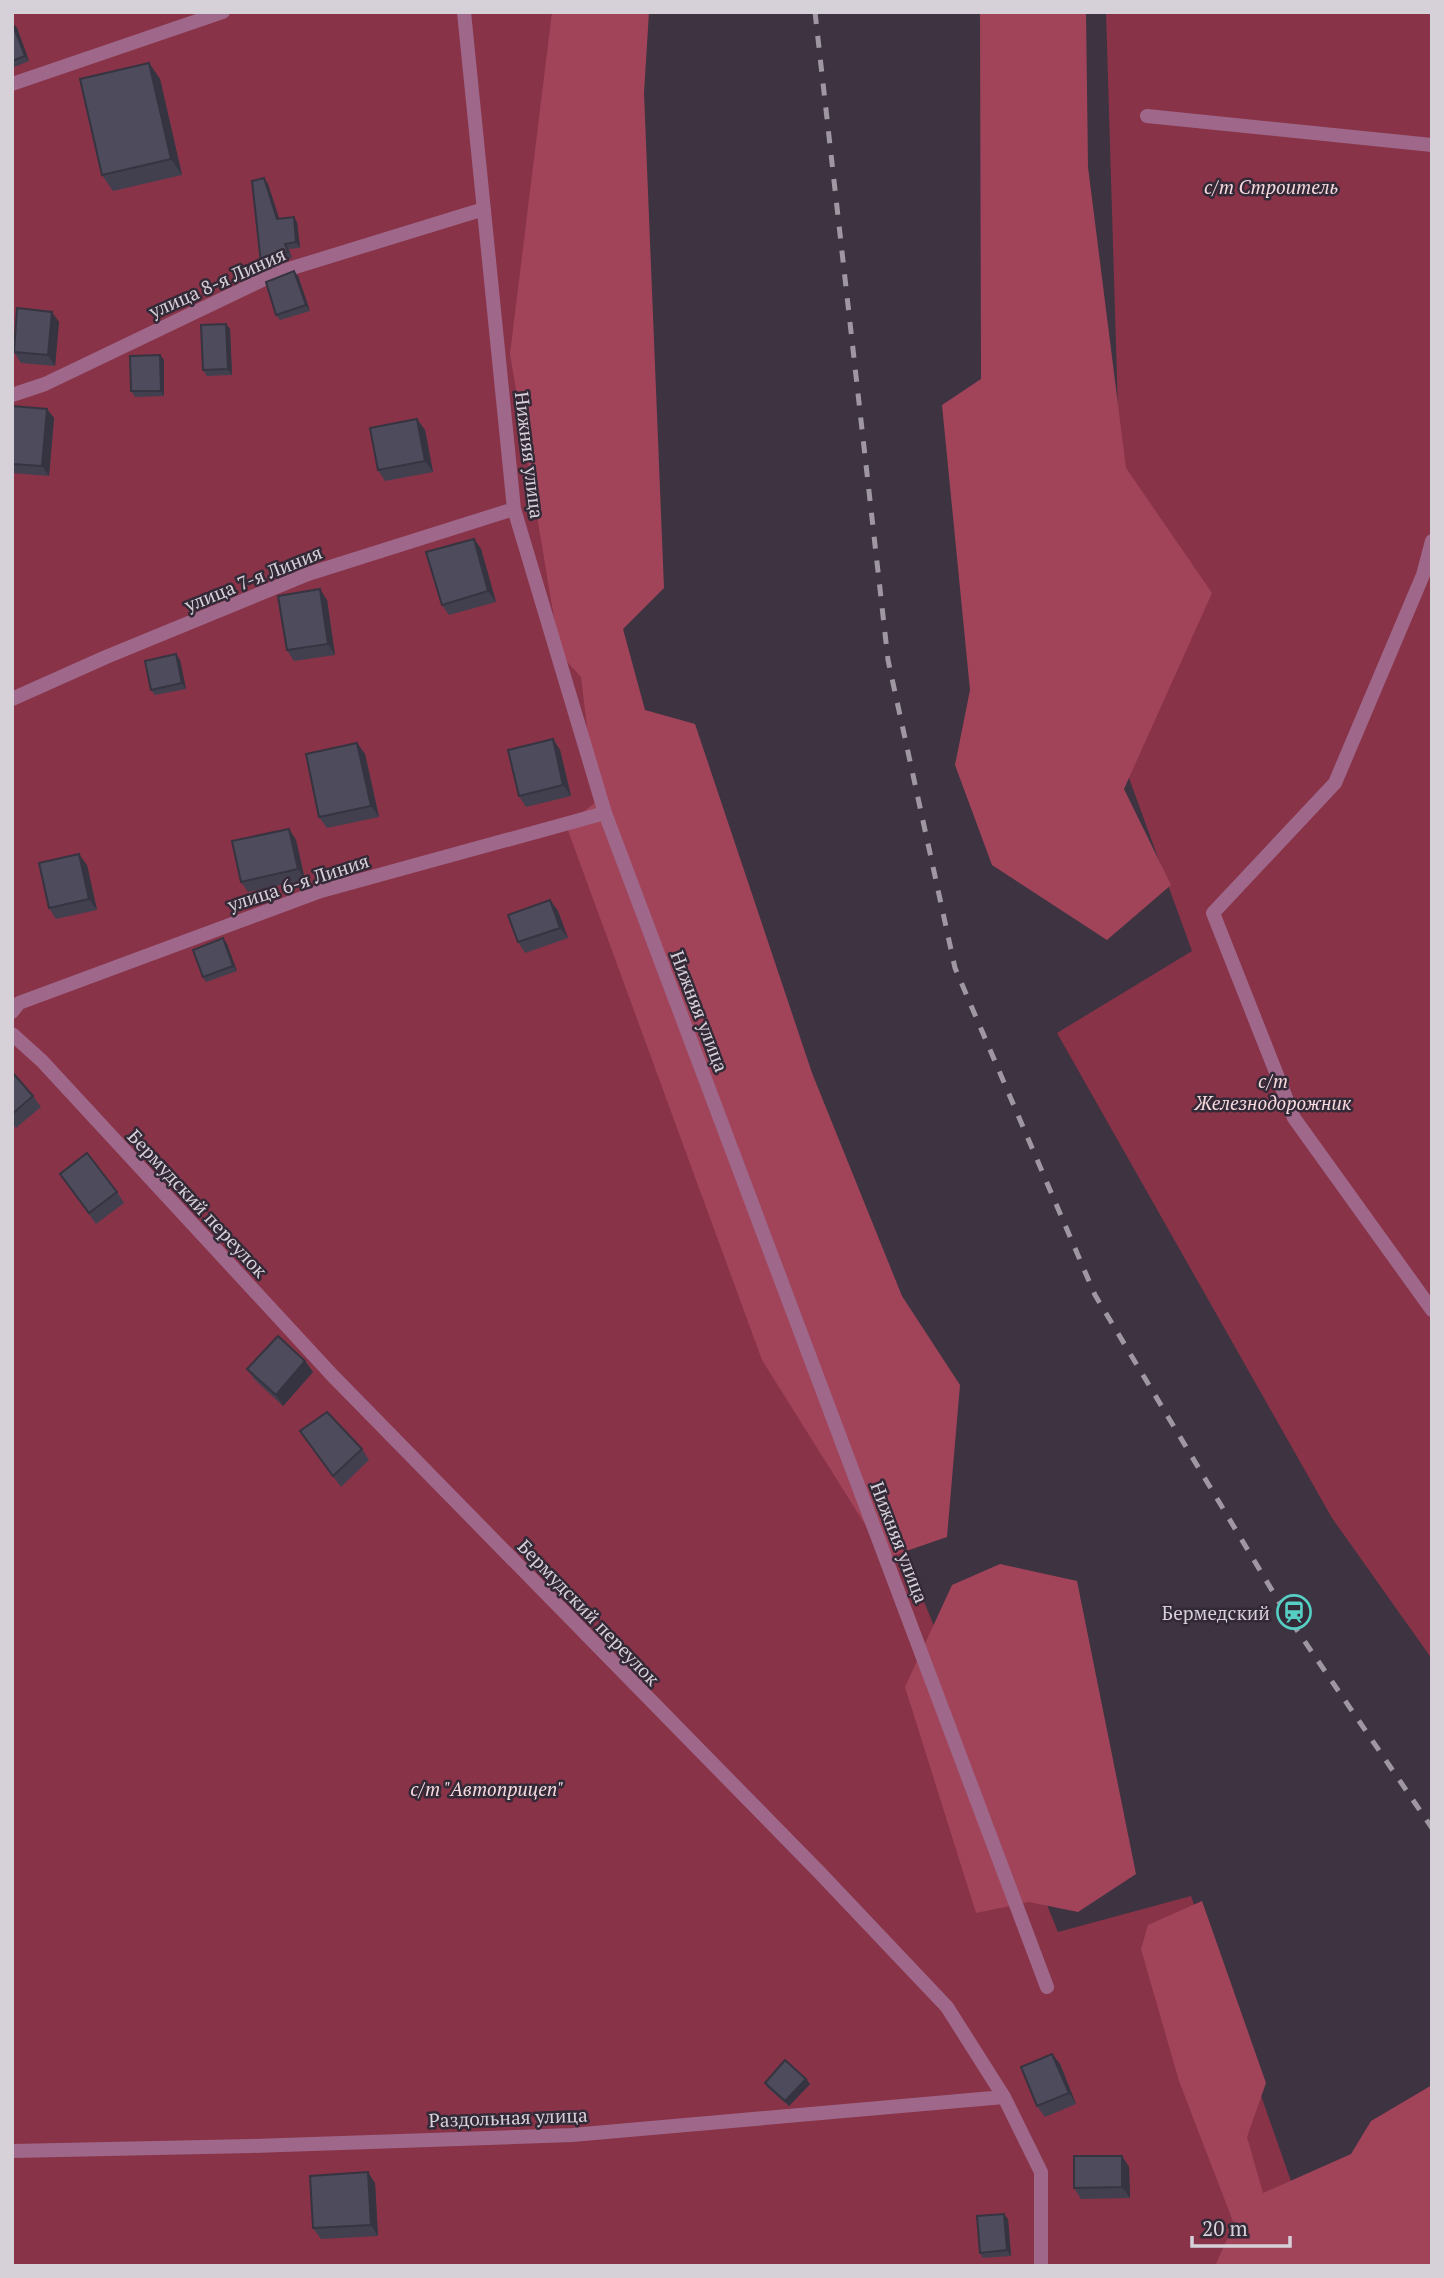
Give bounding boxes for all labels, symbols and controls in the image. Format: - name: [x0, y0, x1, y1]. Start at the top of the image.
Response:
- park label: с/т Строитель: [1204, 174, 1339, 199]
- street label: улица 8-я Линия: [144, 241, 289, 324]
- street label: Нижняя улица: [510, 390, 550, 520]
- street label: улица 7-я Линия: [180, 539, 325, 617]
- street label: улица 6-я Линия: [223, 847, 372, 917]
- street label: Нижняя улица: [665, 947, 735, 1076]
- park label: с/т Железнодорожник: [1193, 1068, 1352, 1115]
- street label: Бермудский переулок: [123, 1123, 274, 1283]
- street label: Нижняя улица: [865, 1478, 935, 1607]
- street label: Бермудский переулок: [513, 1534, 666, 1691]
- station icon: Бермедский: [1275, 1593, 1313, 1631]
- place label: Бермедский: [1162, 1600, 1270, 1625]
- park label: с/т "Автоприцеп": [410, 1776, 564, 1801]
- street label: Раздольная улица: [428, 2102, 588, 2132]
- scale bar: [1192, 2204, 1290, 2248]
- text: 20 m: [1202, 2214, 1248, 2242]

